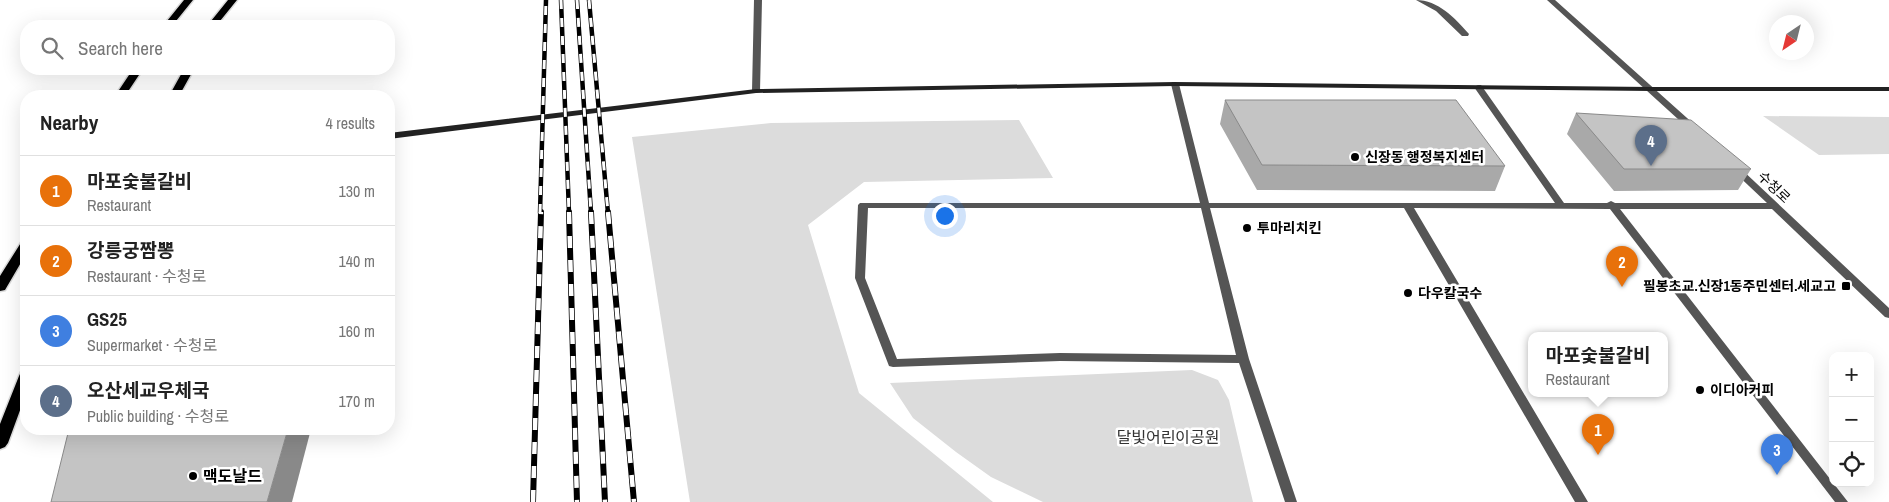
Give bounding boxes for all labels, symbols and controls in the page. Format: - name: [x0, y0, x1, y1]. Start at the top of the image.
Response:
- north arrow: [1769, 15, 1814, 60]
- search box: [20, 20, 395, 75]
- icon: search: [38, 34, 66, 62]
- text: Search here: [78, 35, 163, 61]
- text: Nearby: [40, 108, 98, 137]
- text: 4 results: [325, 112, 375, 134]
- pin: 4: [1635, 125, 1667, 166]
- place label: 신장동 행정복지센터: [1365, 148, 1484, 166]
- marker: 신장동 행정복지센터: [1349, 151, 1361, 163]
- street label: 수청로: [1754, 167, 1794, 207]
- text: 마포숯불갈비: [87, 168, 192, 194]
- text: 1: [52, 180, 60, 202]
- text: 130 m: [339, 180, 375, 202]
- text: Restaurant: [87, 194, 151, 216]
- your location: [932, 203, 958, 229]
- place label: 투마리치킨: [1257, 219, 1321, 237]
- marker: 투마리치킨: [1241, 222, 1253, 234]
- text: 강릉궁짬뽕: [87, 237, 174, 263]
- pin: 2: [1606, 246, 1638, 287]
- text: 2: [52, 250, 60, 272]
- text: 140 m: [339, 250, 375, 272]
- text: Restaurant · 수청로: [87, 265, 206, 287]
- place label: 필봉초교.신장1동주민센터.세교고: [1643, 277, 1836, 295]
- marker: 필봉초교.신장1동주민센터.세교고: [1840, 280, 1852, 292]
- place label: 다우칼국수: [1418, 284, 1483, 302]
- marker: 다우칼국수: [1402, 287, 1414, 299]
- text: GS25: [87, 306, 127, 332]
- text: 3: [52, 320, 60, 342]
- text: 160 m: [339, 320, 375, 342]
- popup: [1528, 332, 1668, 397]
- text: Supermarket · 수청로: [87, 334, 217, 356]
- text: 마포숯불갈비: [1546, 342, 1650, 368]
- map controls: [1829, 352, 1874, 487]
- button: +: [1829, 352, 1874, 397]
- text: Restaurant: [1546, 368, 1610, 390]
- text: 오산세교우체국: [87, 377, 209, 403]
- place label: 이디아커피: [1710, 381, 1774, 399]
- marker: 이디아커피: [1694, 384, 1706, 396]
- text: 4: [52, 390, 60, 412]
- text: 170 m: [339, 390, 375, 412]
- button: −: [1829, 397, 1874, 442]
- text: Public building · 수청로: [87, 405, 229, 427]
- pin: 1: [1582, 414, 1614, 455]
- park label: 달빛어린이공원: [1116, 426, 1220, 448]
- pin: 3: [1761, 434, 1793, 475]
- button: locate: [1829, 442, 1874, 487]
- place label: 맥도날드: [203, 465, 262, 487]
- marker: 맥도날드: [187, 470, 199, 482]

